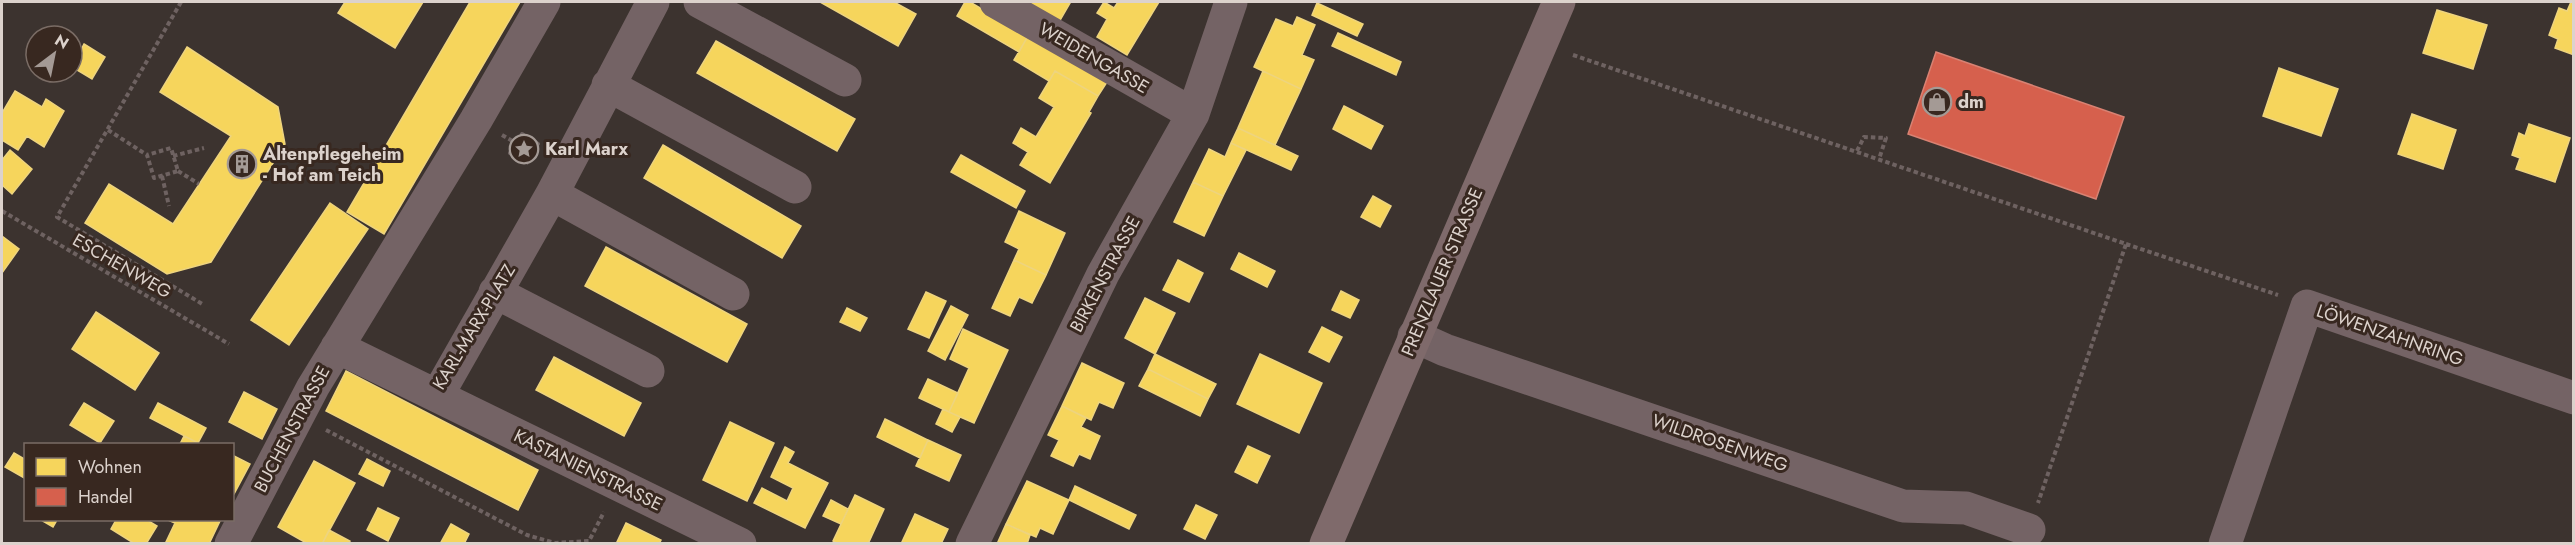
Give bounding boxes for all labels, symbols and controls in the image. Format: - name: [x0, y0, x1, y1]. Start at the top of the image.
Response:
- street label: WEIDENGASSE: [1034, 16, 1154, 100]
- north arrow: [24, 24, 84, 84]
- text: N: [50, 29, 73, 55]
- shop icon: dm: [1921, 86, 1953, 118]
- place label: dm: [1958, 89, 1984, 115]
- place icon: Karl Marx: [508, 133, 540, 165]
- place label: Karl Marx: [545, 136, 629, 162]
- place label: Altenpflegeheim - Hof am Teich: [262, 141, 402, 188]
- building icon: Altenpflegeheim - Hof am Teich: [226, 148, 258, 180]
- street label: PRENZLAUER STRASSE: [1395, 184, 1489, 360]
- street label: BIRKENSTRASSE: [1063, 211, 1147, 337]
- street label: ESCHENWEG: [68, 227, 176, 305]
- street label: KARL-MARX-PLATZ: [426, 259, 522, 395]
- street label: LÖWENZAHNRING: [2313, 298, 2467, 372]
- street label: BUCHENSTRASSE: [248, 361, 336, 497]
- street label: WILDROSENWEG: [1649, 408, 1792, 478]
- street label: KASTANIENSTRASSE: [509, 423, 667, 517]
- legend: [24, 443, 234, 521]
- text: Wohnen: [78, 454, 142, 480]
- text: Handel: [78, 484, 133, 510]

